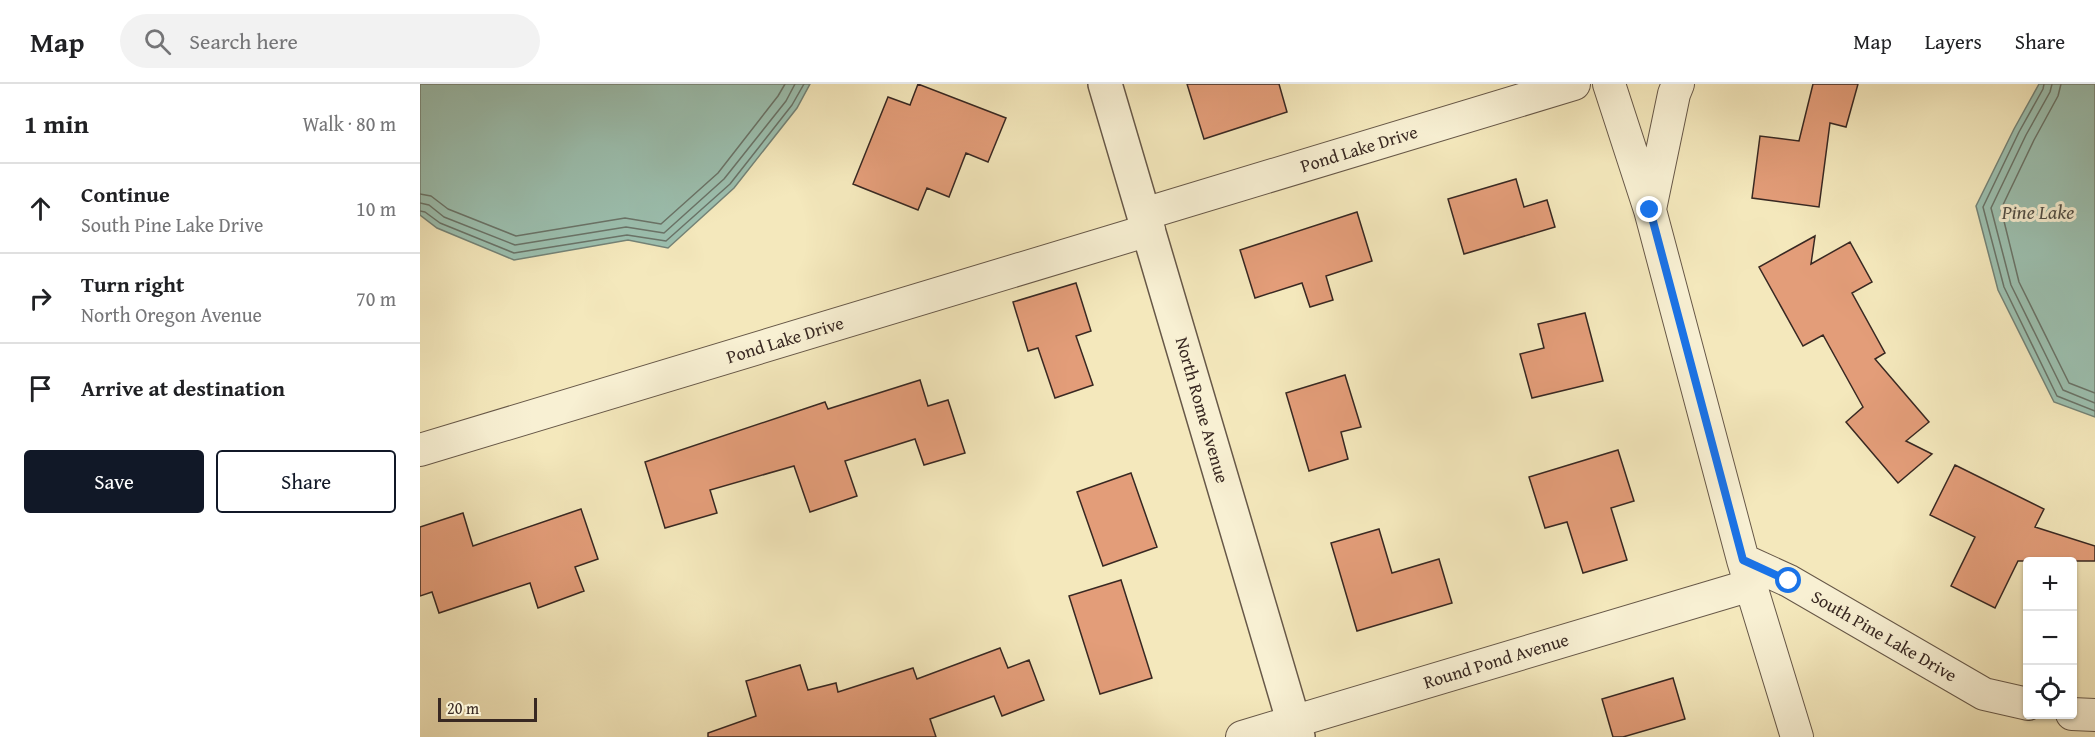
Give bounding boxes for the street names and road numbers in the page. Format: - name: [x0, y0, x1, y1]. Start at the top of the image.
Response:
- street label: Pond Lake Drive: [1297, 118, 1421, 179]
- street label: Pond Lake Drive: [723, 309, 847, 370]
- street label: North Rome Avenue: [1169, 334, 1236, 486]
- street label: South Pine Lake Drive: [1806, 583, 1962, 688]
- street label: Round Pond Avenue: [1420, 626, 1572, 695]

